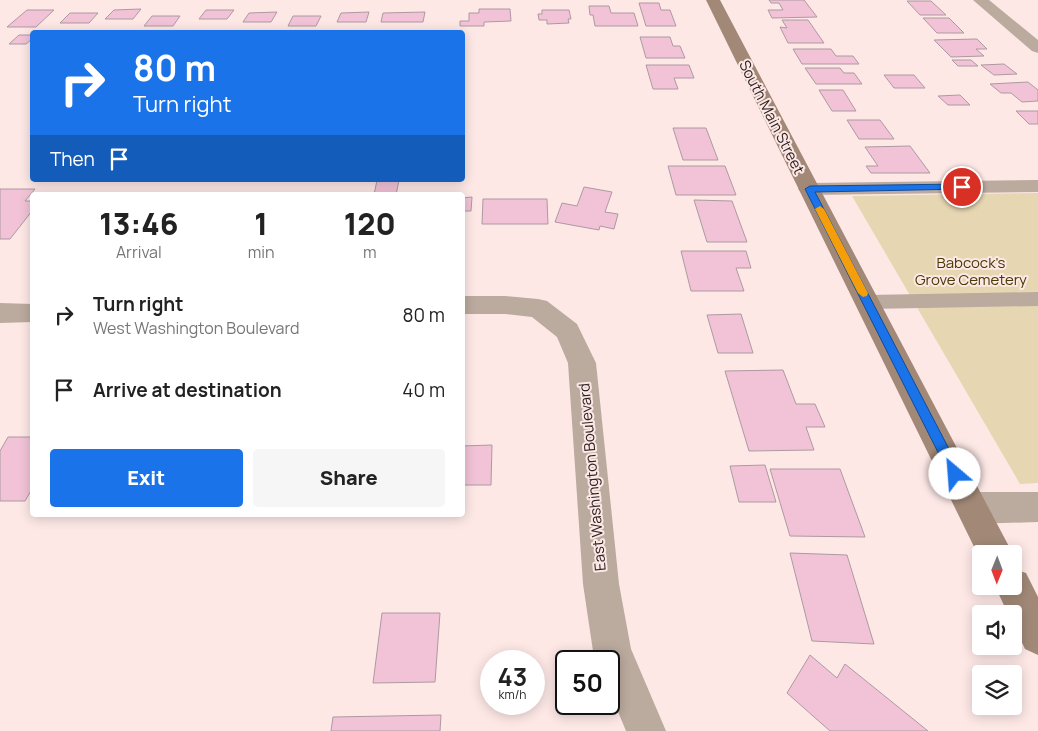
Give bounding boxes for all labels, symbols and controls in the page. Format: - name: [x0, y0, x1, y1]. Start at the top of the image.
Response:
- text: 80 m: [133, 44, 216, 92]
- icon: right: [50, 50, 115, 115]
- street label: South Main Street: [734, 56, 810, 178]
- text: Turn right: [133, 89, 231, 119]
- icon: arrive: [105, 145, 133, 173]
- text: Then: [50, 146, 95, 172]
- pin: [941, 166, 983, 208]
- icon: arrive: [948, 173, 976, 201]
- text: 13:46: [99, 203, 178, 244]
- text: 1: [254, 203, 268, 244]
- text: 120: [344, 203, 396, 244]
- text: Arrival: [116, 241, 162, 263]
- text: min: [248, 241, 274, 263]
- text: m: [363, 241, 377, 263]
- park label: Babcock's Grove Cemetery: [915, 252, 1027, 290]
- text: Turn right: [93, 291, 183, 317]
- icon: right: [50, 301, 78, 329]
- text: 80 m: [402, 302, 445, 328]
- text: West Washington Boulevard: [93, 317, 300, 339]
- icon: arrive: [50, 376, 78, 404]
- text: Arrive at destination: [93, 377, 282, 403]
- text: 40 m: [402, 377, 445, 403]
- street label: East Washington Boulevard: [573, 382, 611, 572]
- position arrow: [928, 447, 980, 499]
- button: Exit: [50, 449, 243, 507]
- button: Share: [253, 449, 445, 507]
- north arrow: [972, 545, 1022, 595]
- map controls: [972, 545, 1022, 715]
- button: sound: [972, 605, 1022, 655]
- speed limit sign: 50: [555, 650, 620, 715]
- text: 43: [498, 659, 527, 694]
- button: layers: [972, 665, 1022, 715]
- text: km/h: [499, 686, 526, 703]

